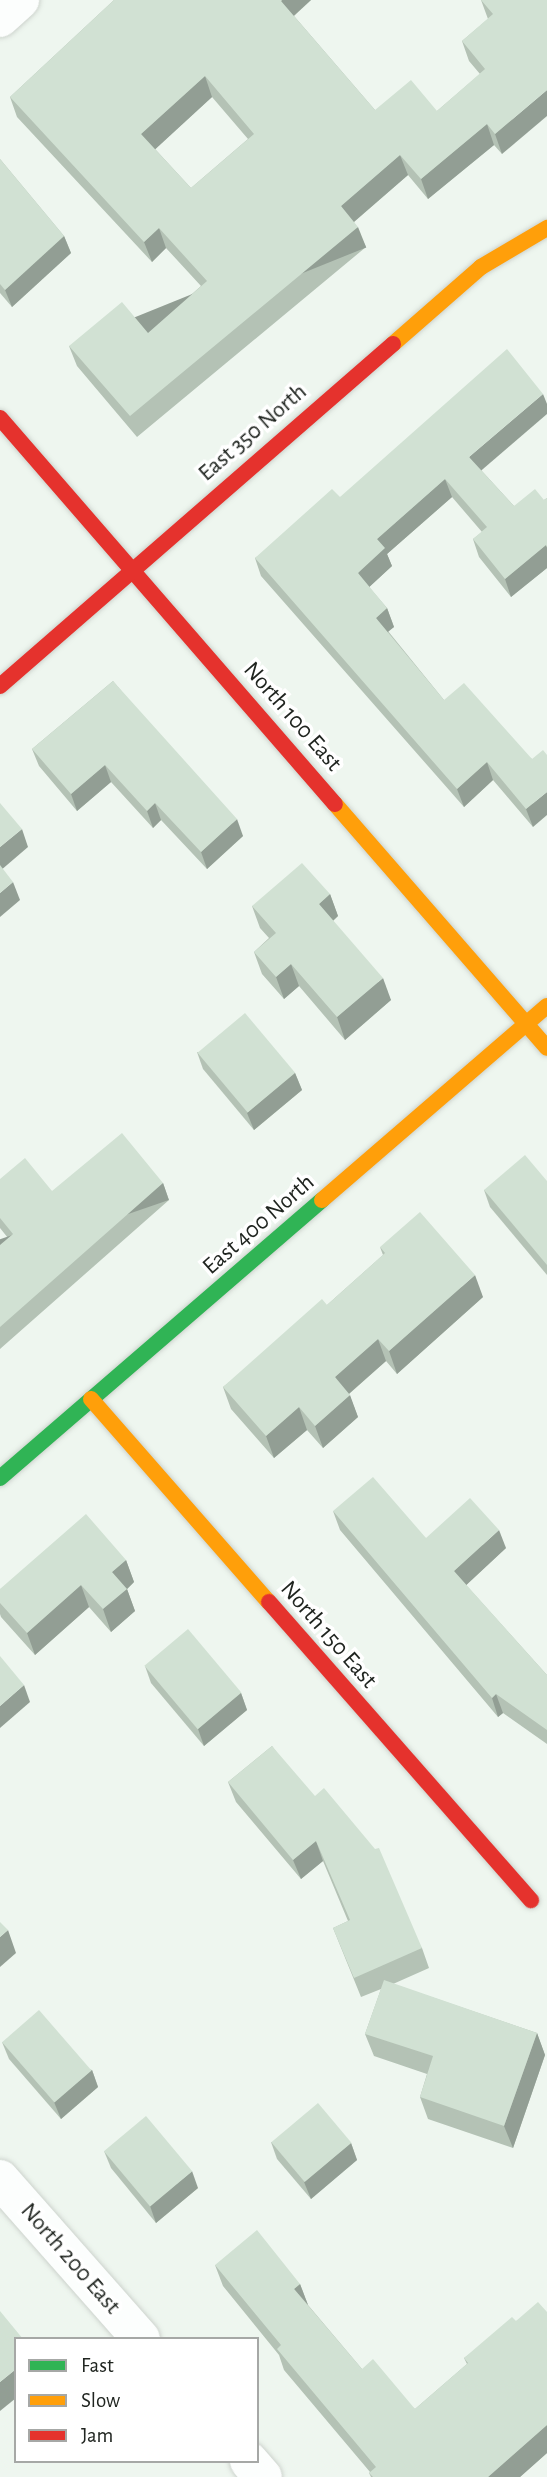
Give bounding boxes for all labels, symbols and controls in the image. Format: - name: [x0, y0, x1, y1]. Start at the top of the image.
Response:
- street label: East 350 North: [193, 378, 313, 488]
- street label: North 100 East: [237, 656, 347, 778]
- street label: East 400 North: [197, 1169, 321, 1281]
- street label: North 150 East: [274, 1575, 382, 1695]
- street label: North 200 East: [14, 2197, 126, 2321]
- legend: [14, 2337, 259, 2463]
- text: Fast: [81, 2355, 114, 2376]
- text: Slow: [81, 2390, 120, 2411]
- text: Jam: [81, 2425, 113, 2446]

